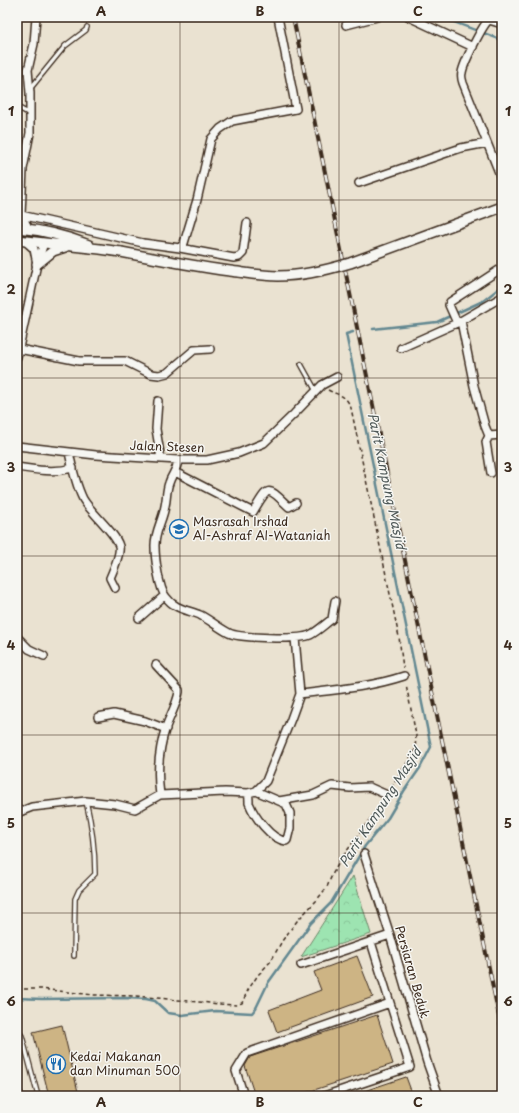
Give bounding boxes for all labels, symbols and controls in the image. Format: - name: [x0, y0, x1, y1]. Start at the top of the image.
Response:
- text: A: [96, 1, 106, 20]
- text: B: [256, 1, 265, 20]
- text: C: [413, 1, 423, 20]
- text: 1: [8, 101, 14, 120]
- text: 1: [505, 101, 511, 120]
- text: 2: [6, 279, 16, 298]
- text: 2: [503, 279, 513, 298]
- water label: Parit Kampung Masjid: [364, 411, 412, 553]
- street label: Jalan Stesen: [129, 436, 205, 456]
- text: 3: [7, 457, 16, 476]
- text: 3: [504, 457, 513, 476]
- place label: Masrasah Irshad Al-Ashraf Al-Wataniah: [193, 512, 330, 544]
- school or university icon: Masrasah Irshad Al-Ashraf Al-Wataniah: [168, 518, 190, 540]
- text: 4: [7, 635, 16, 654]
- text: 4: [504, 635, 513, 654]
- water label: Parit Kampung Masjid: [334, 741, 427, 870]
- text: 5: [7, 813, 15, 832]
- text: 5: [504, 813, 512, 832]
- street label: Persiaran Beduk: [391, 923, 435, 1020]
- text: 6: [6, 991, 16, 1010]
- text: 6: [503, 991, 513, 1010]
- place label: Kedai Makanan dan Minuman 500: [70, 1047, 180, 1079]
- restaurant icon: Kedai Makanan dan Minuman 500: [45, 1053, 67, 1075]
- text: A: [96, 1092, 106, 1111]
- text: B: [256, 1092, 265, 1111]
- text: C: [413, 1092, 423, 1111]

